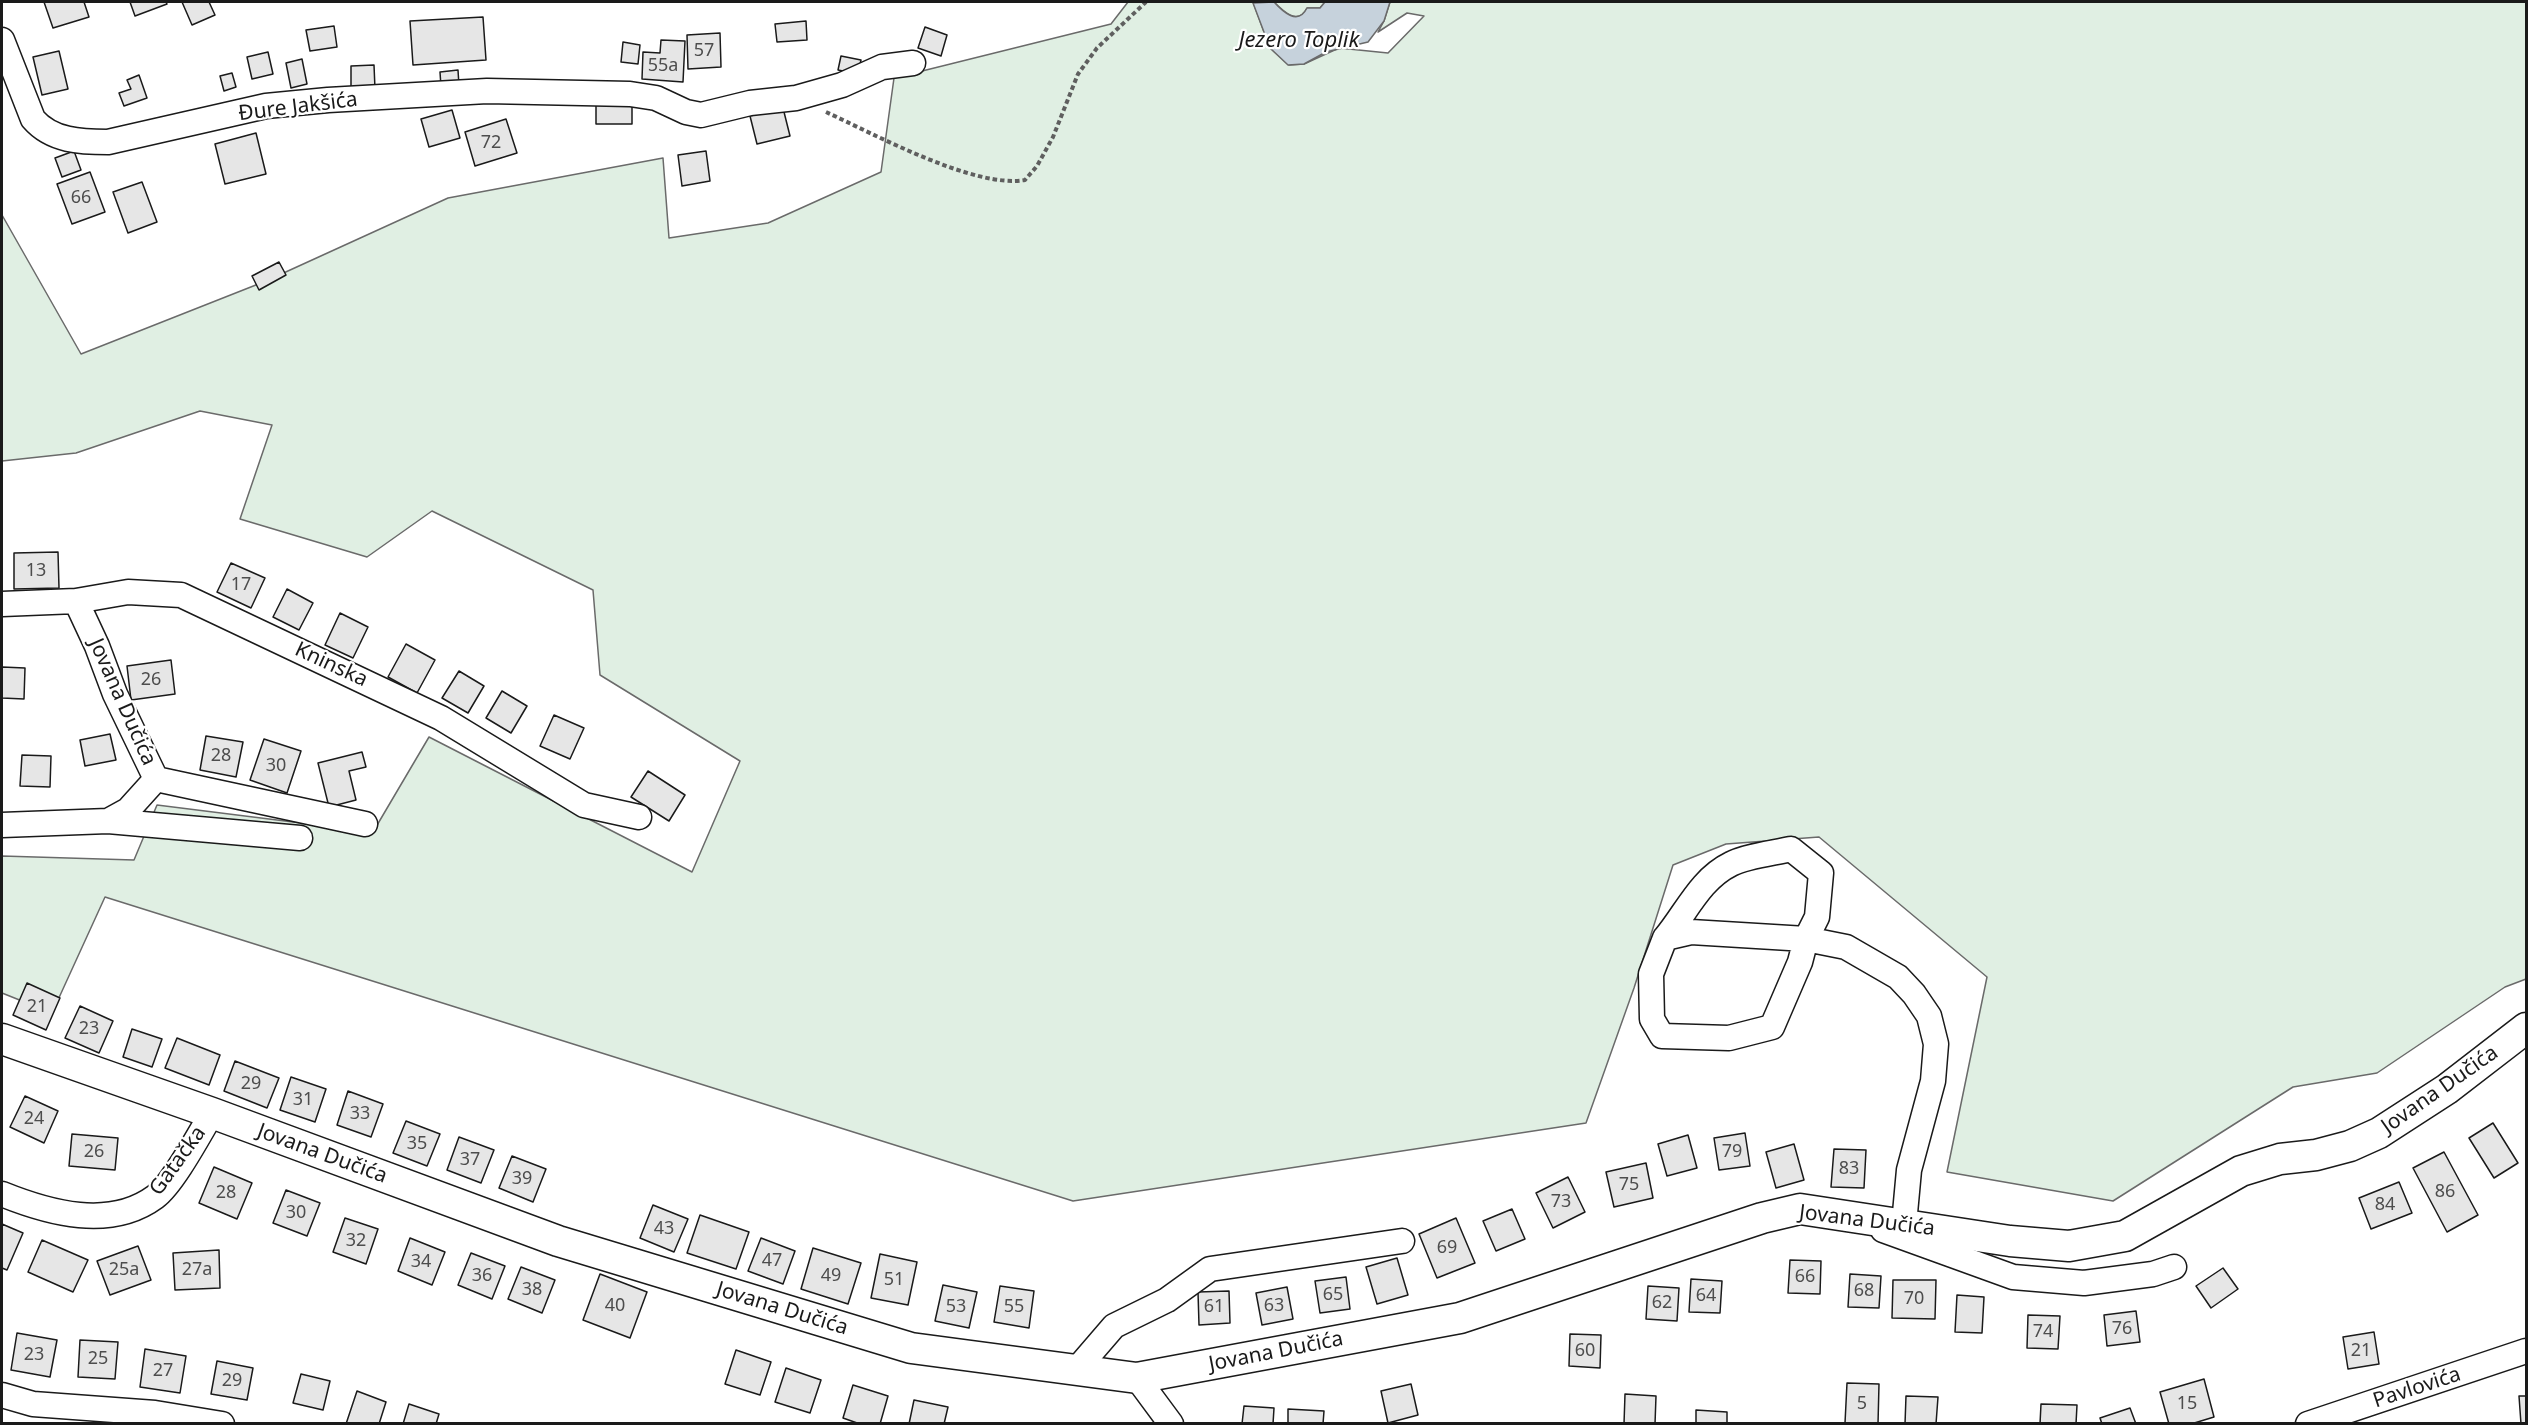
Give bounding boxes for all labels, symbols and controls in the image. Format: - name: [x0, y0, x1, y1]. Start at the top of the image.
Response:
- water label: Jezero Toplik: [1239, 28, 1359, 54]
- house number: 57: [694, 40, 714, 62]
- house number: 55a: [648, 55, 678, 77]
- street label: Đure Jakšića: [237, 87, 359, 127]
- house number: 72: [481, 132, 501, 154]
- house number: 66: [71, 187, 91, 209]
- house number: 13: [26, 560, 46, 582]
- house number: 17: [231, 574, 251, 596]
- street label: Jovana Dučića: [83, 635, 161, 769]
- street label: Kninska: [291, 637, 371, 693]
- house number: 26: [141, 669, 161, 691]
- house number: 28: [211, 745, 231, 767]
- house number: 30: [266, 755, 286, 777]
- house number: 21: [27, 996, 47, 1018]
- house number: 23: [79, 1018, 99, 1040]
- street label: Jovana Dučića: [2377, 1041, 2503, 1139]
- house number: 29: [241, 1073, 261, 1095]
- house number: 31: [293, 1089, 313, 1111]
- house number: 33: [350, 1103, 370, 1125]
- house number: 24: [24, 1108, 44, 1130]
- street label: Jovana Dučića: [254, 1119, 390, 1189]
- street label: Gatačka: [144, 1121, 212, 1201]
- house number: 35: [407, 1133, 427, 1155]
- house number: 26: [84, 1141, 104, 1163]
- house number: 79: [1722, 1141, 1742, 1163]
- house number: 37: [460, 1149, 480, 1171]
- house number: 83: [1839, 1158, 1859, 1180]
- house number: 39: [512, 1168, 532, 1190]
- house number: 75: [1619, 1174, 1639, 1196]
- house number: 86: [2435, 1181, 2455, 1203]
- house number: 28: [216, 1182, 236, 1204]
- house number: 73: [1551, 1191, 1571, 1213]
- house number: 84: [2375, 1194, 2395, 1216]
- street label: Jovana Dučića: [1798, 1200, 1936, 1242]
- house number: 30: [286, 1202, 306, 1224]
- house number: 43: [654, 1218, 674, 1240]
- house number: 32: [346, 1230, 366, 1252]
- house number: 69: [1437, 1237, 1457, 1259]
- house number: 47: [762, 1250, 782, 1272]
- house number: 34: [411, 1251, 431, 1273]
- house number: 25a: [109, 1259, 139, 1281]
- house number: 27a: [182, 1259, 212, 1281]
- house number: 36: [472, 1265, 492, 1287]
- house number: 49: [821, 1265, 841, 1287]
- house number: 66: [1795, 1266, 1815, 1288]
- house number: 51: [884, 1269, 904, 1291]
- street label: Jovana Dučića: [713, 1277, 851, 1341]
- house number: 38: [522, 1279, 542, 1301]
- house number: 68: [1854, 1280, 1874, 1302]
- house number: 65: [1323, 1284, 1343, 1306]
- house number: 64: [1696, 1285, 1716, 1307]
- house number: 70: [1904, 1288, 1924, 1310]
- house number: 62: [1652, 1292, 1672, 1314]
- house number: 40: [605, 1295, 625, 1317]
- house number: 63: [1264, 1295, 1284, 1317]
- house number: 53: [946, 1296, 966, 1318]
- house number: 55: [1004, 1296, 1024, 1318]
- house number: 61: [1204, 1296, 1224, 1318]
- house number: 76: [2112, 1318, 2132, 1340]
- house number: 74: [2033, 1321, 2053, 1343]
- street label: Jovana Dučića: [1207, 1327, 1345, 1377]
- house number: 60: [1575, 1340, 1595, 1362]
- house number: 21: [2351, 1340, 2371, 1362]
- house number: 23: [24, 1344, 44, 1366]
- house number: 25: [88, 1348, 108, 1370]
- house number: 27: [153, 1360, 173, 1382]
- street label: Pavlovića: [2370, 1362, 2464, 1414]
- house number: 29: [222, 1370, 242, 1392]
- house number: 5: [1857, 1393, 1867, 1415]
- house number: 15: [2177, 1393, 2197, 1415]

